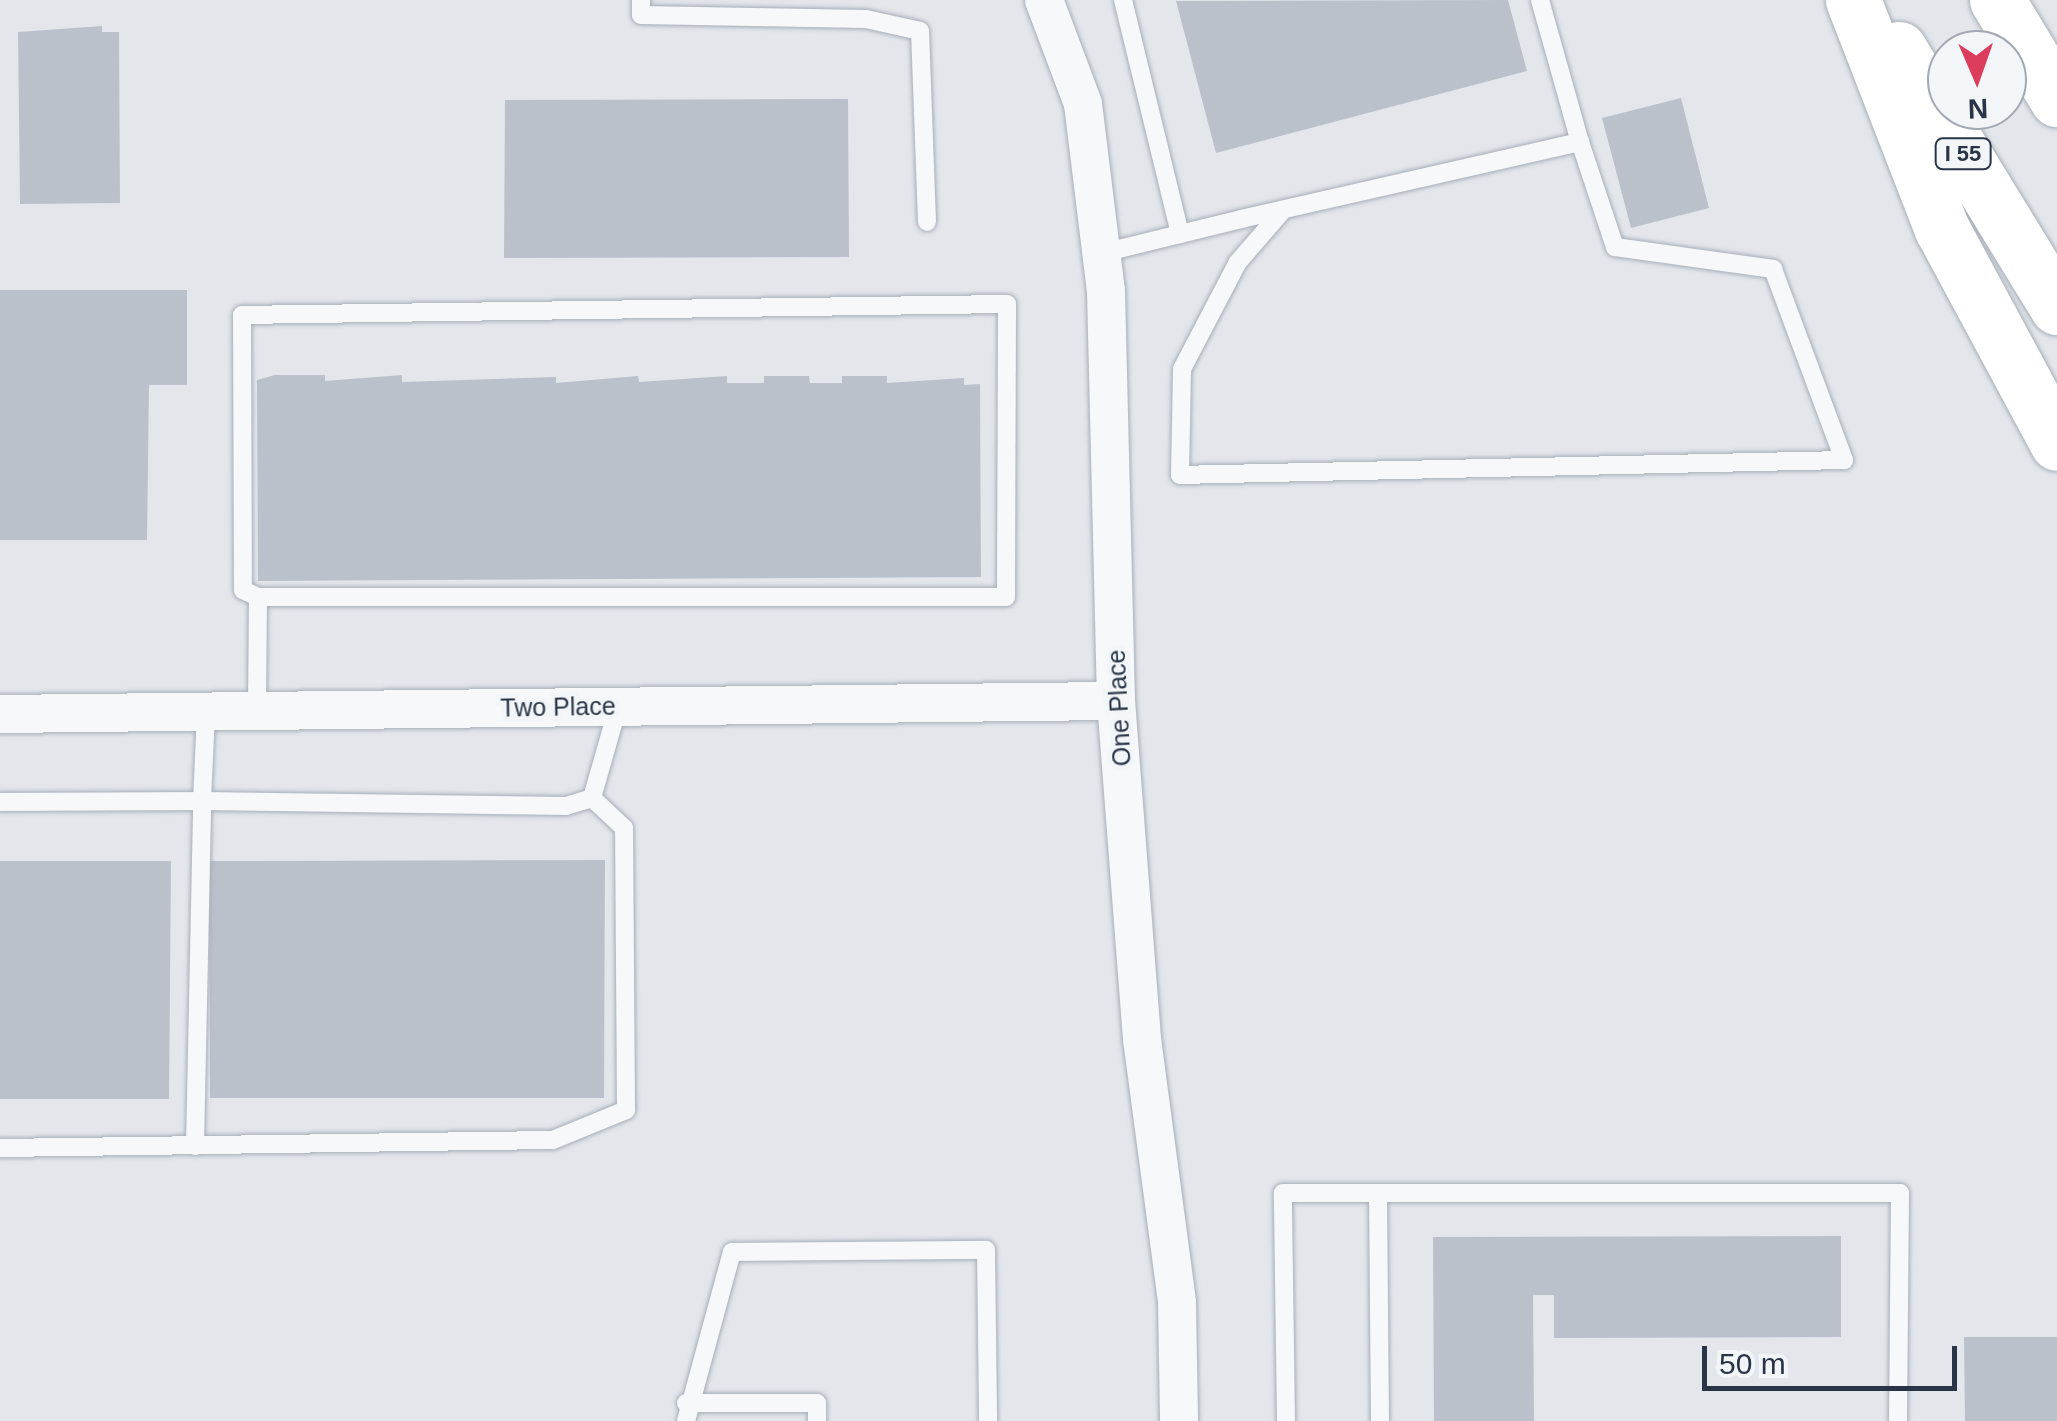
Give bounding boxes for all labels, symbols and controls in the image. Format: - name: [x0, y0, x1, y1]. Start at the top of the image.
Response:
- north arrow: [1927, 30, 2027, 130]
- text: N: [1967, 93, 1989, 124]
- road number: I 55: [1933, 137, 1993, 171]
- street label: One Place: [1101, 649, 1137, 767]
- street label: Two Place: [500, 691, 616, 723]
- scale bar: [1707, 1326, 1962, 1388]
- text: 50 m: [1719, 1347, 1786, 1380]

